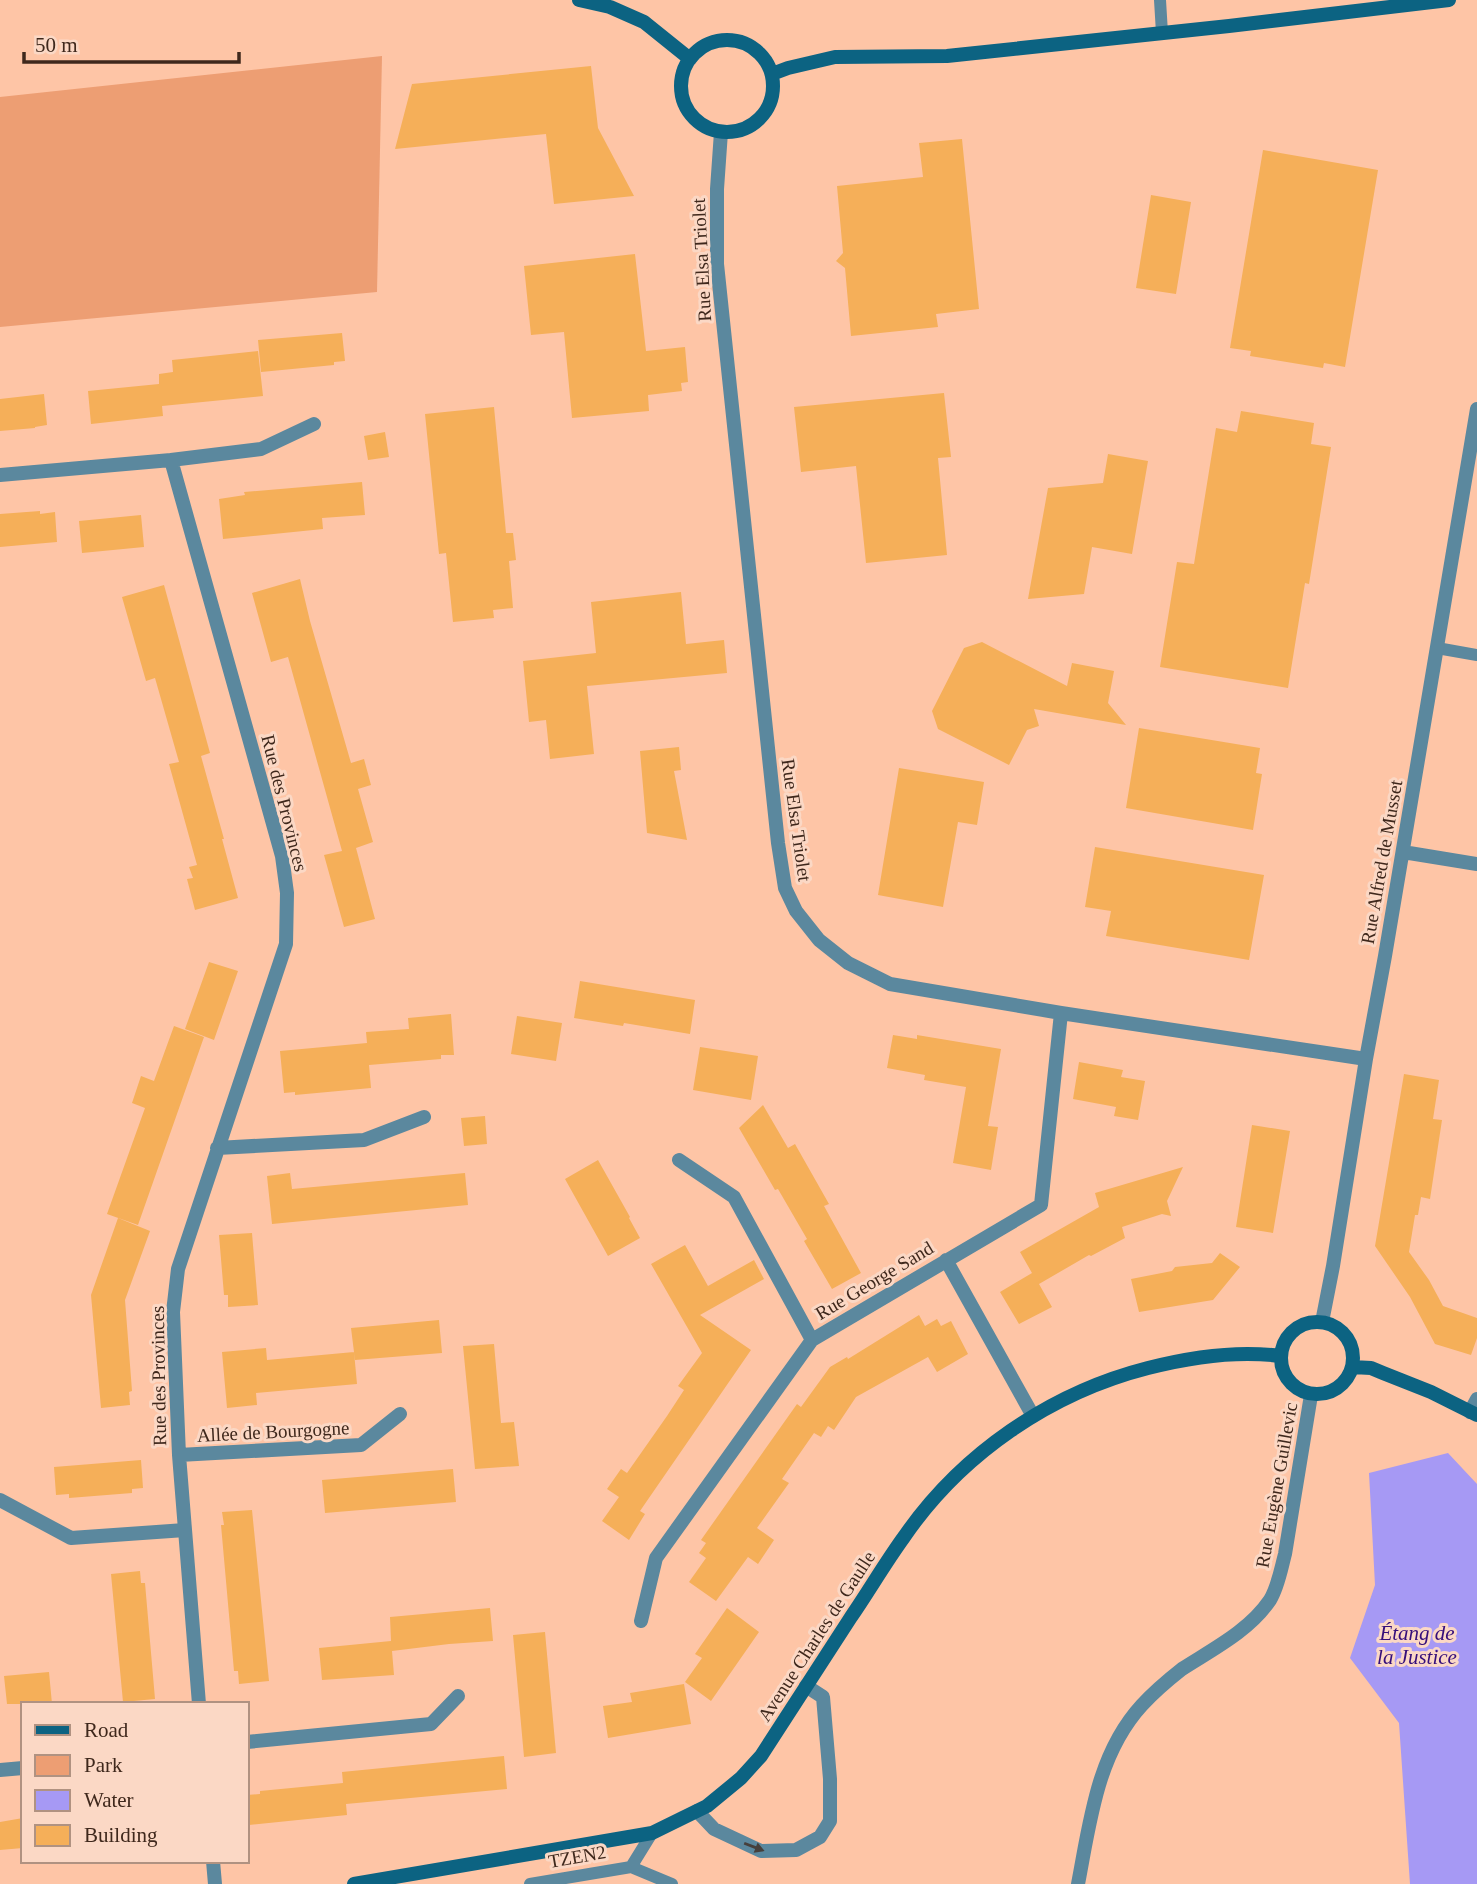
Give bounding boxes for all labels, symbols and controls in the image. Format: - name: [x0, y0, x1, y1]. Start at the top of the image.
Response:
- scale bar: [24, 21, 240, 65]
- text: 50 m: [35, 33, 78, 57]
- street label: Rue Elsa Triolet: [688, 197, 715, 322]
- street label: Rue des Provinces: [257, 732, 312, 874]
- street label: Rue Elsa Triolet: [778, 757, 816, 883]
- street label: Rue Alfred de Musset: [1357, 778, 1406, 946]
- street label: Rue George Sand: [812, 1237, 937, 1324]
- street label: Rue des Provinces: [147, 1306, 170, 1446]
- street label: Rue Eugène Guillevic: [1252, 1401, 1301, 1570]
- street label: Allée de Bourgogne: [196, 1417, 350, 1446]
- street label: Avenue Charles de Gaulle: [754, 1547, 879, 1725]
- water label: Étang de la Justice: [1377, 1621, 1457, 1669]
- legend: [21, 1702, 248, 1863]
- text: Road: [84, 1718, 129, 1742]
- text: Park: [84, 1753, 123, 1777]
- text: Water: [84, 1788, 134, 1812]
- text: Building: [84, 1823, 158, 1847]
- street label: TZEN2: [547, 1841, 607, 1872]
- one-way arrow: [744, 1841, 765, 1852]

